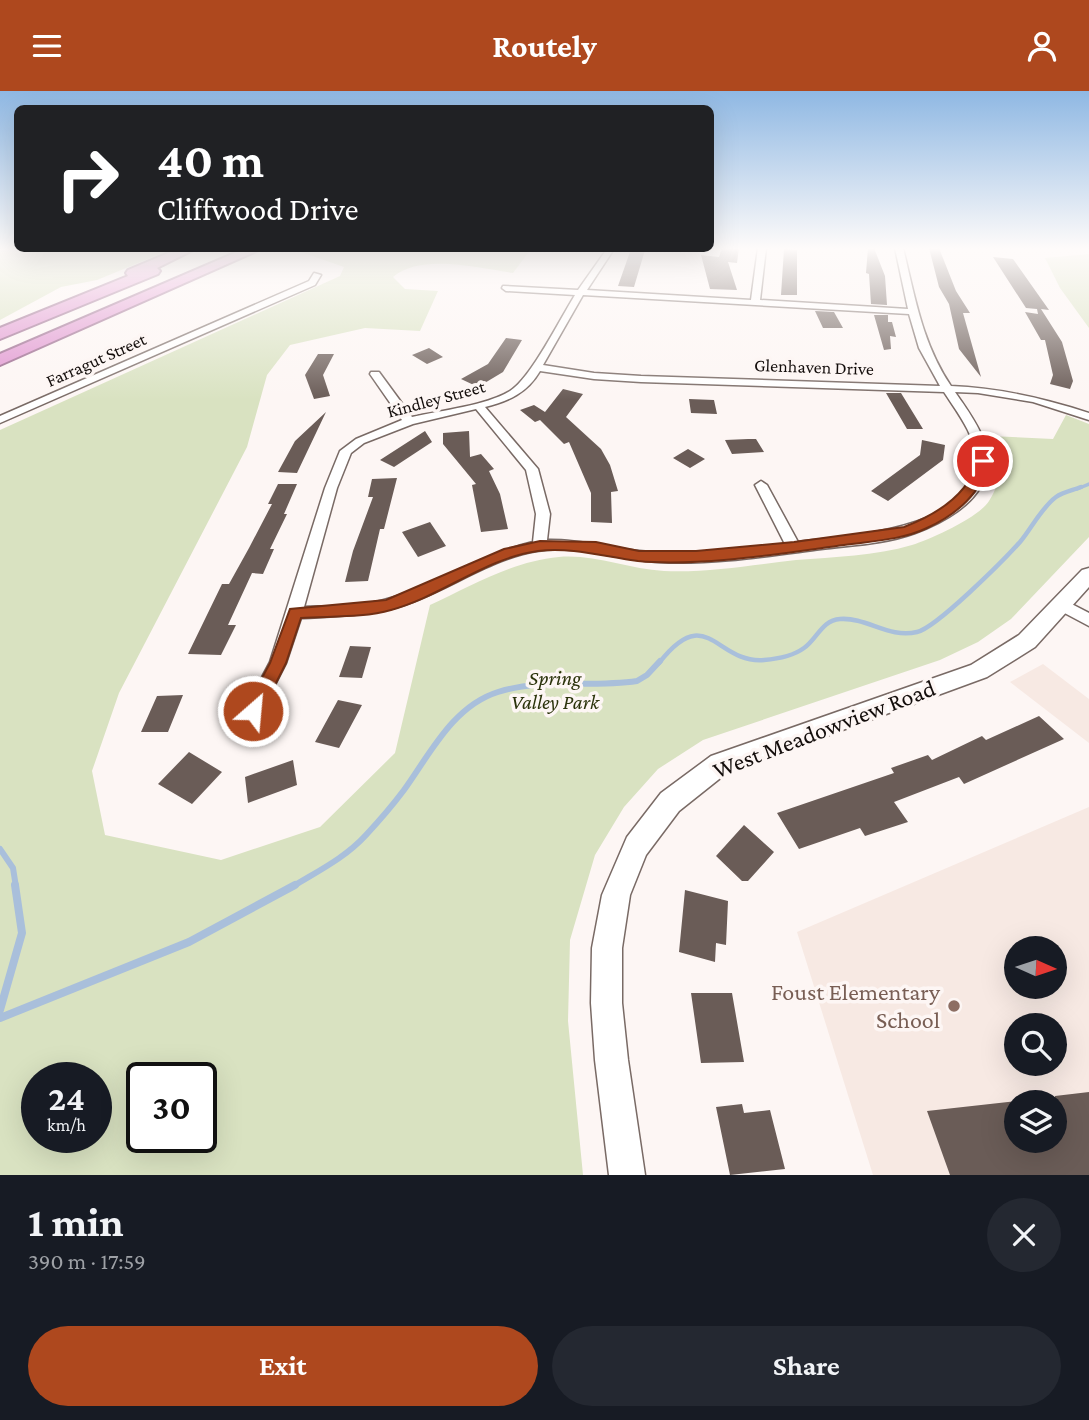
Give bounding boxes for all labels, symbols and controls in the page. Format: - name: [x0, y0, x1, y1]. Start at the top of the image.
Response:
- icon: menu: [28, 27, 66, 65]
- icon: person: [1023, 27, 1061, 65]
- text: Routely: [492, 28, 597, 64]
- icon: right: [42, 133, 133, 224]
- text: 40 m: [157, 133, 264, 188]
- text: Cliffwood Drive: [157, 191, 359, 227]
- street label: Farragut Street: [43, 329, 150, 391]
- street label: Glenhaven Drive: [754, 355, 874, 379]
- street label: Kindley Street: [385, 376, 488, 422]
- pin: [953, 431, 1013, 491]
- icon: arrive: [964, 442, 1002, 480]
- park label: Spring Valley Park: [511, 666, 600, 714]
- street label: West Meadowview Road: [709, 673, 939, 783]
- position arrow: [216, 674, 290, 748]
- north arrow: [1004, 936, 1068, 999]
- map controls: [1004, 936, 1067, 1153]
- place label: Foust Elementary School: [771, 978, 941, 1033]
- marker: Foust Elementary School: [946, 998, 962, 1014]
- button: search: [1004, 1013, 1067, 1076]
- speed limit sign: 30: [126, 1062, 217, 1153]
- text: 24: [48, 1079, 85, 1118]
- button: layers: [1004, 1090, 1067, 1153]
- text: km/h: [47, 1115, 86, 1135]
- text: 1 min: [28, 1198, 124, 1245]
- button: close: [987, 1198, 1061, 1272]
- text: 390 m · 17:59: [28, 1248, 146, 1274]
- button: Exit: [28, 1326, 538, 1406]
- button: Share: [552, 1326, 1061, 1406]

